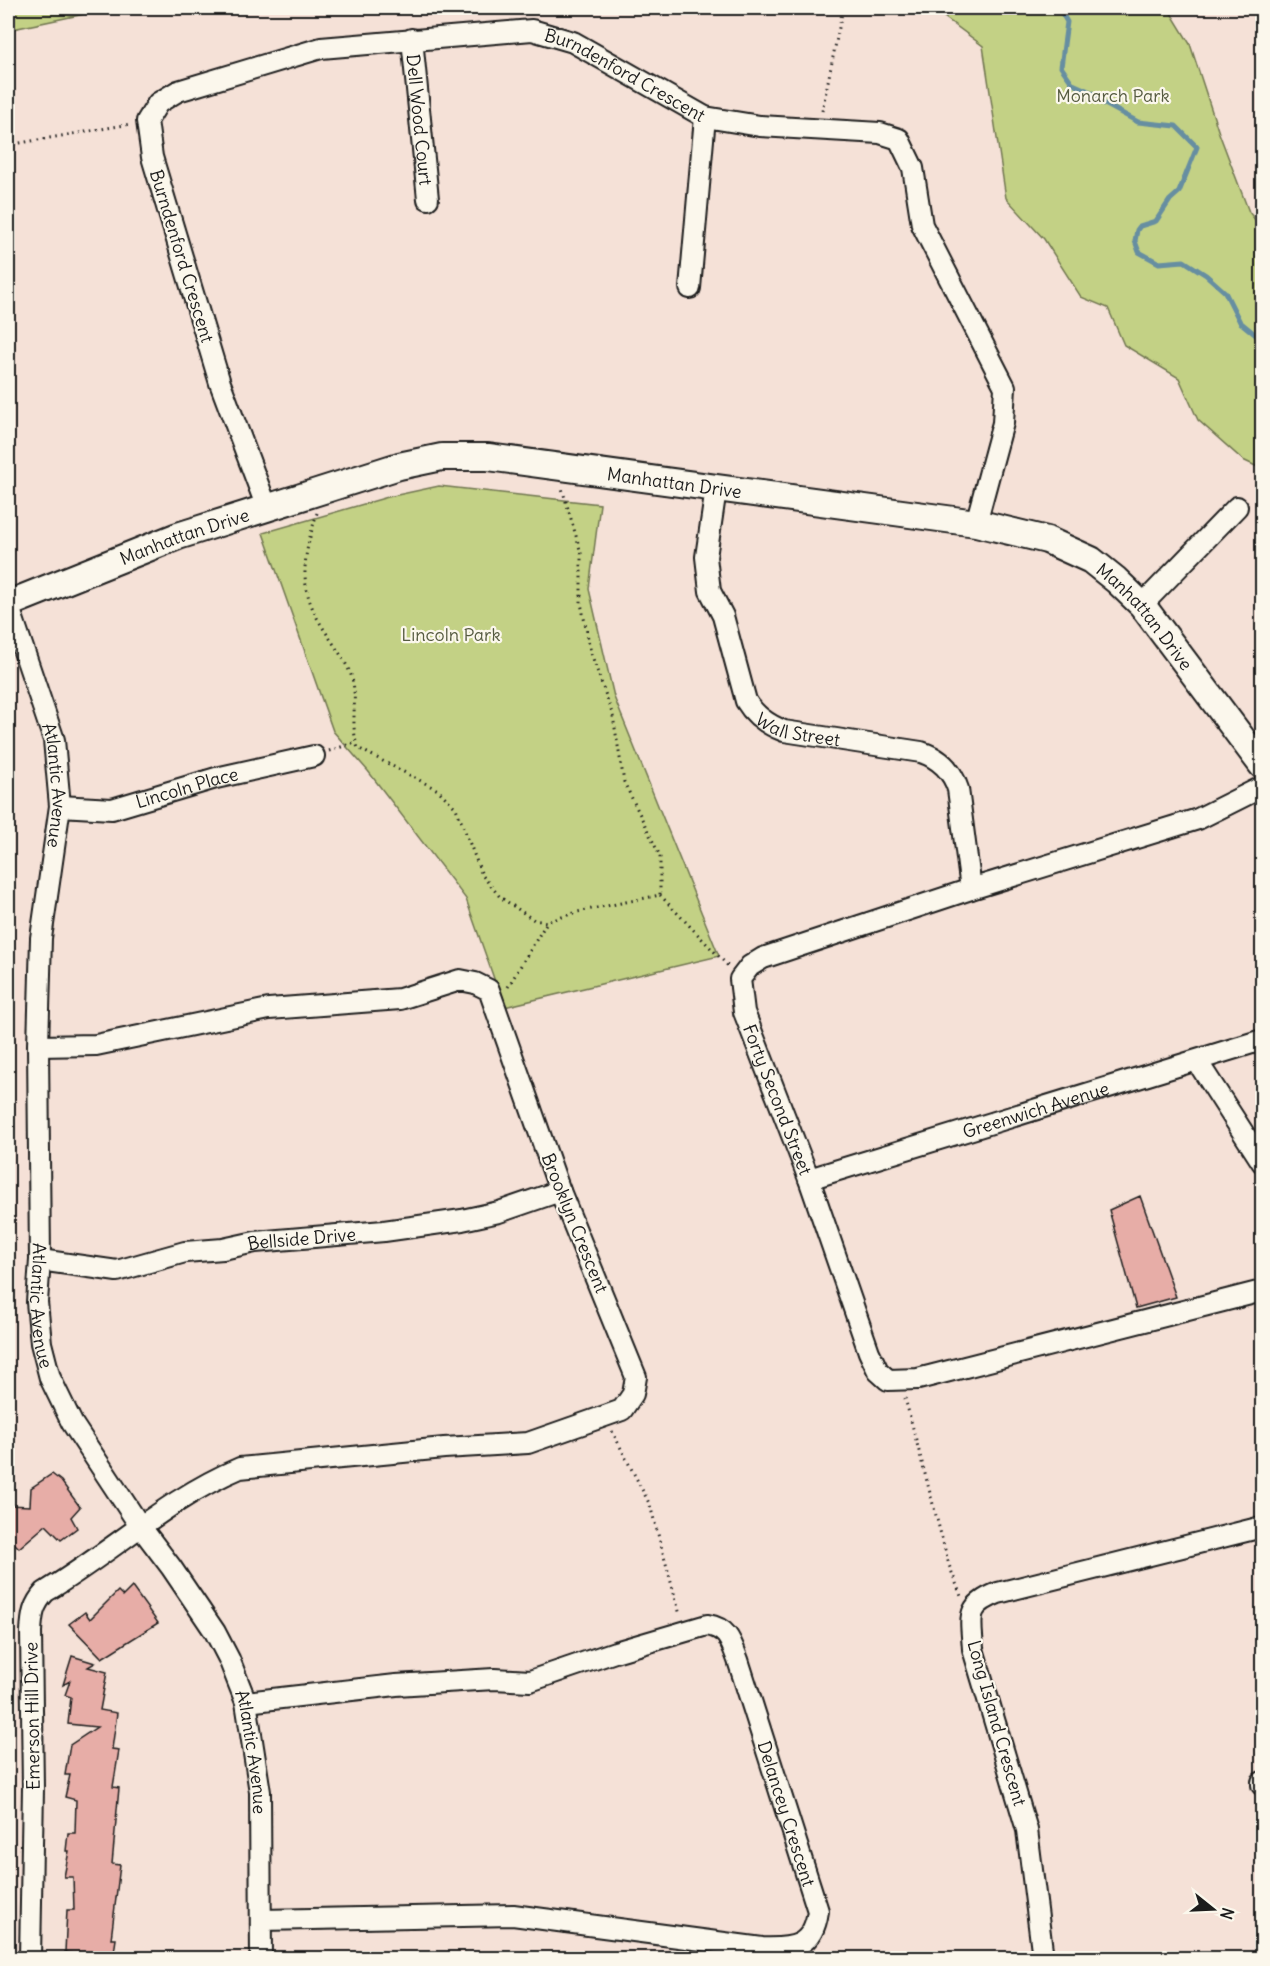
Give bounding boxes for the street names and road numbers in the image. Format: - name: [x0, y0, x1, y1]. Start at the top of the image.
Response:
- street label: Burndenford Crescent: [542, 23, 710, 126]
- street label: Dell Wood Court: [402, 53, 438, 186]
- street label: Burndenford Crescent: [145, 167, 219, 345]
- street label: Manhattan Drive: [606, 462, 743, 503]
- street label: Manhattan Drive: [116, 503, 252, 570]
- street label: Manhattan Drive: [1092, 558, 1198, 674]
- street label: Wall Street: [751, 707, 842, 751]
- street label: Atlantic Avenue: [37, 720, 72, 849]
- street label: Lincoln Place: [133, 762, 240, 813]
- street label: Forty Second Street: [738, 1021, 818, 1178]
- street label: Greenwich Avenue: [960, 1076, 1112, 1143]
- street label: Brooklyn Crescent: [536, 1150, 614, 1296]
- street label: Bellside Drive: [245, 1222, 357, 1255]
- street label: Atlantic Avenue: [25, 1243, 58, 1371]
- street label: Long Island Crescent: [962, 1637, 1032, 1809]
- street label: Emerson Hill Drive: [19, 1642, 45, 1790]
- street label: Atlantic Avenue: [231, 1686, 272, 1814]
- street label: Delancey Crescent: [753, 1738, 821, 1889]

